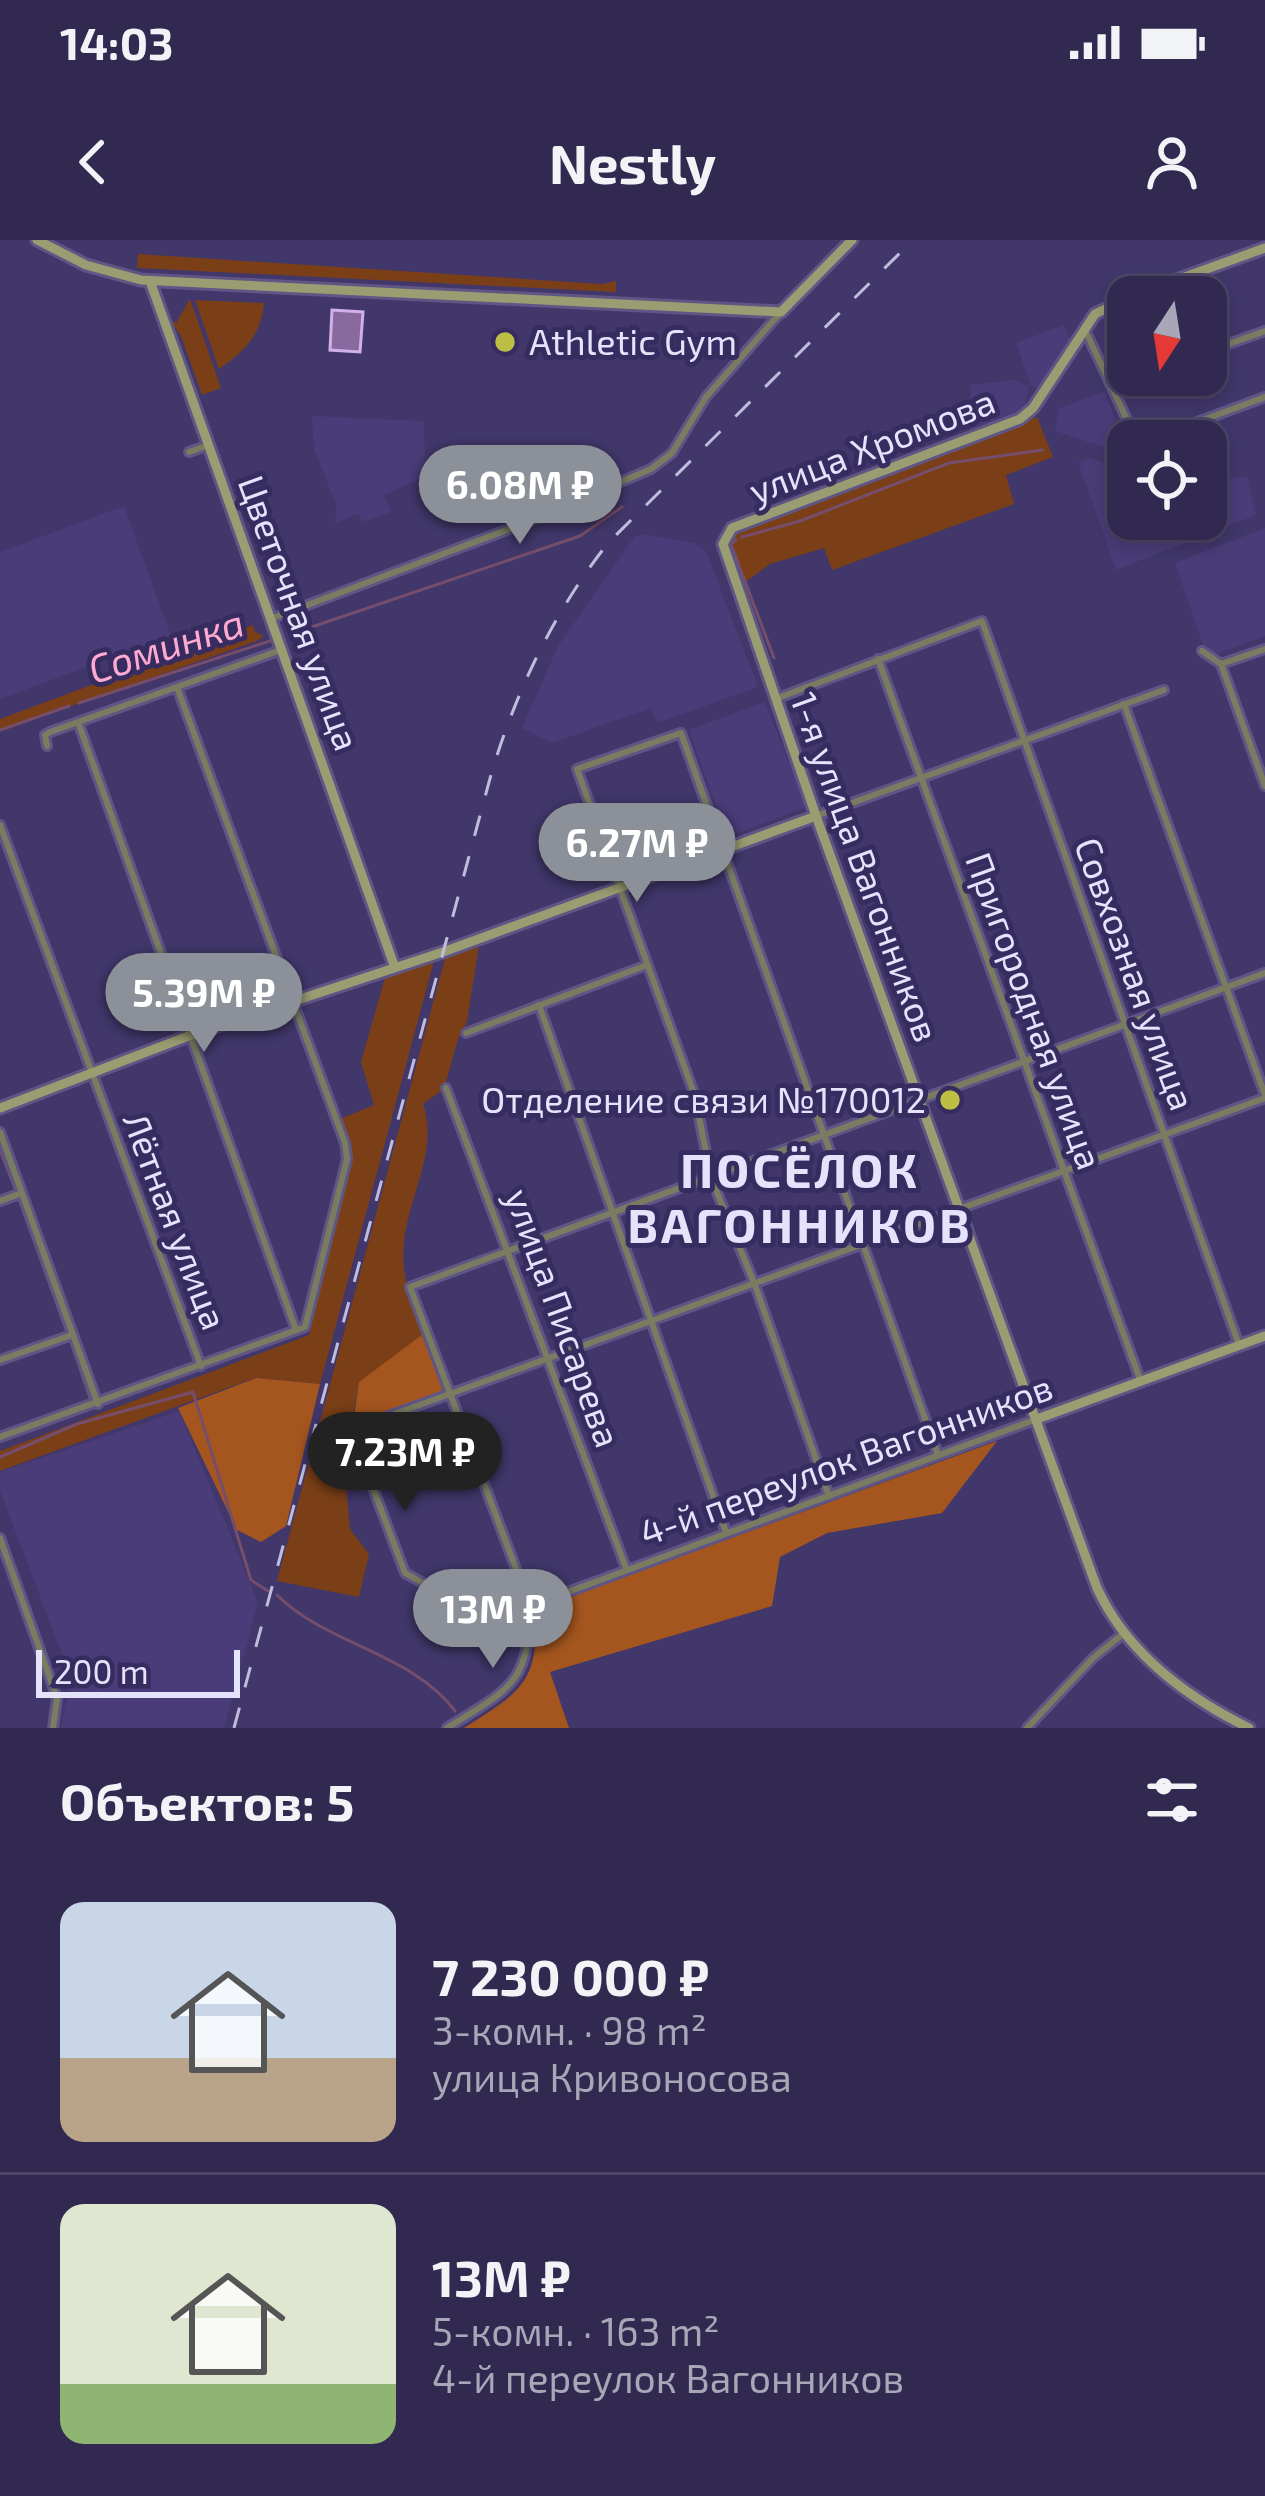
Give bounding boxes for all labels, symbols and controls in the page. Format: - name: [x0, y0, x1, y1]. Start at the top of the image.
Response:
- text: 14:03: [60, 15, 174, 69]
- icon: back: [60, 129, 126, 195]
- icon: person: [1139, 129, 1205, 195]
- text: Nestly: [549, 130, 716, 195]
- north arrow: [1107, 276, 1227, 396]
- map controls: [1107, 276, 1227, 540]
- place label: Athletic Gym: [529, 319, 737, 362]
- marker: Athletic Gym: [492, 329, 518, 355]
- street label: улица Хромова: [743, 378, 1001, 512]
- button: locate: [1107, 420, 1227, 540]
- pin: 6.08M ₽: [409, 445, 631, 547]
- text: 6.08M ₽: [446, 460, 594, 507]
- street label: Цветочная улица: [230, 469, 370, 756]
- water label: Соминка: [82, 597, 249, 692]
- street label: 1-я улица Вагонников: [782, 686, 950, 1047]
- pin: 6.27M ₽: [526, 803, 748, 905]
- text: 6.27M ₽: [566, 818, 708, 865]
- street label: Совхозная улица: [1066, 831, 1206, 1116]
- street label: Пригородная улица: [957, 846, 1113, 1175]
- pin: 5.39M ₽: [93, 953, 315, 1055]
- text: 5.39M ₽: [132, 968, 276, 1015]
- place label: Отделение связи №170012: [481, 1077, 926, 1120]
- marker: Отделение связи №170012: [937, 1087, 963, 1113]
- street label: Лётная улица: [114, 1106, 237, 1335]
- district label: ПОСЁЛОК ВАГОННИКОВ: [627, 1140, 973, 1253]
- street label: улица Писарева: [497, 1183, 631, 1453]
- street label: 4-й переулок Вагонников: [633, 1364, 1058, 1554]
- pin: 7.23M ₽: [294, 1412, 516, 1514]
- text: 7.23M ₽: [335, 1427, 475, 1474]
- pin: 13M ₽: [409, 1569, 577, 1671]
- text: 13M ₽: [440, 1584, 546, 1631]
- scale bar: [36, 1644, 240, 1697]
- text: 200 m: [54, 1651, 149, 1691]
- icon: filters: [1139, 1767, 1205, 1833]
- text: Объектов: 5: [60, 1770, 354, 1831]
- text: 7 230 000 ₽: [432, 1945, 709, 2006]
- icon: home: [156, 1950, 300, 2094]
- text: 3-комн. · 98 m²: [432, 2006, 707, 2053]
- text: улица Кривоносова: [432, 2053, 792, 2100]
- text: 13M ₽: [432, 2246, 571, 2307]
- icon: home: [156, 2252, 300, 2396]
- text: 5-комн. · 163 m²: [432, 2307, 719, 2354]
- text: 4-й переулок Вагонников: [432, 2354, 904, 2401]

